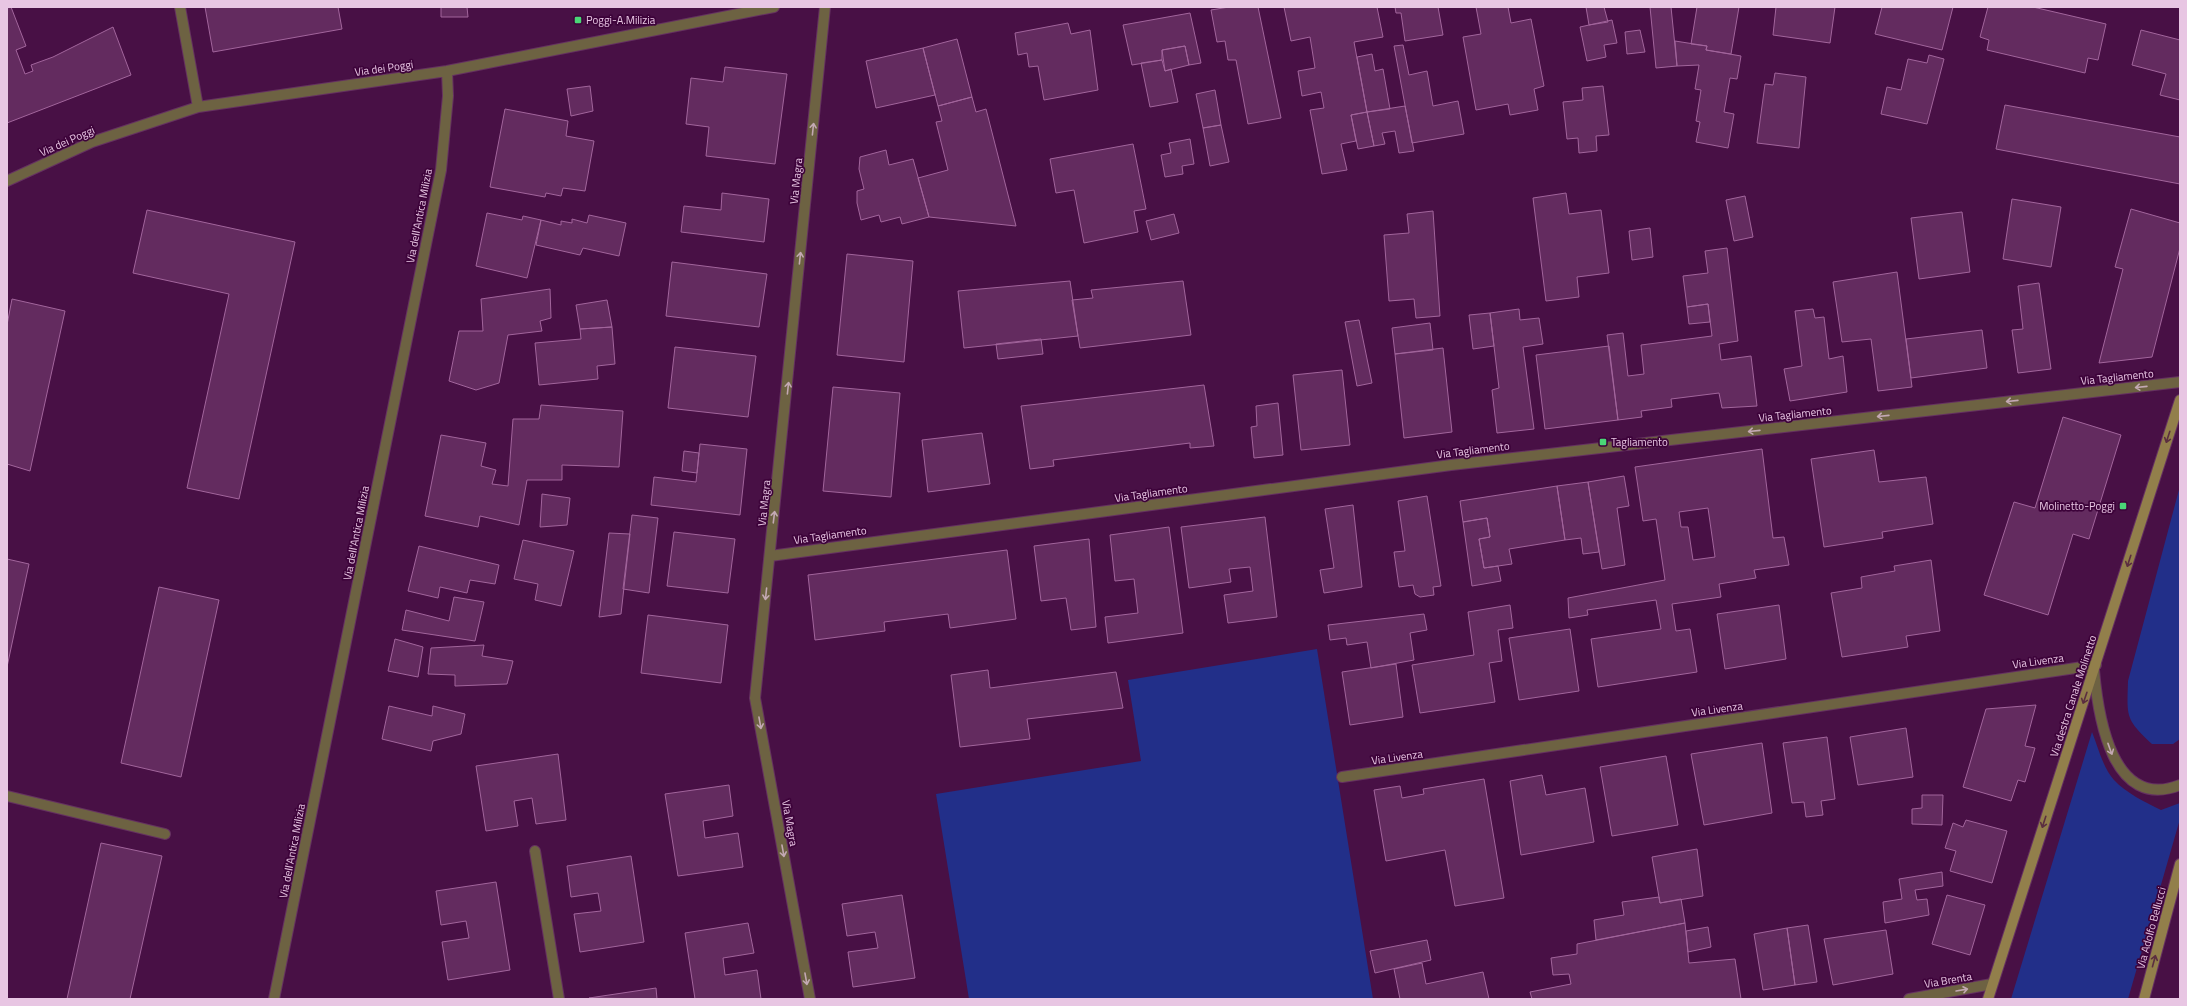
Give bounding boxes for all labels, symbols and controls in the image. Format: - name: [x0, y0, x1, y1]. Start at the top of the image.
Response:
- place label: Poggi-A.Milizia: [586, 12, 656, 28]
- marker: Poggi-A.Milizia: [573, 15, 583, 25]
- street label: Via dei Poggi: [354, 56, 414, 80]
- street label: Via dei Poggi: [37, 122, 97, 160]
- one-way arrow: [810, 123, 817, 136]
- street label: Via Magra: [786, 157, 806, 205]
- street label: Via dell'Antica Milizia: [402, 167, 436, 265]
- one-way arrow: [797, 252, 804, 265]
- street label: Via Tagliamento: [2080, 365, 2155, 389]
- one-way arrow: [784, 381, 791, 394]
- one-way arrow: [2135, 383, 2148, 391]
- one-way arrow: [2006, 398, 2019, 405]
- street label: Via Tagliamento: [1758, 402, 1833, 426]
- one-way arrow: [1877, 412, 1890, 420]
- one-way arrow: [1748, 427, 1761, 434]
- one-way arrow: [2164, 431, 2171, 444]
- place label: Tagliamento: [1611, 434, 1668, 450]
- marker: Tagliamento: [1598, 437, 1608, 447]
- street label: Via Tagliamento: [1436, 438, 1511, 462]
- street label: Via Magra: [754, 479, 774, 527]
- street label: Via Tagliamento: [1114, 480, 1189, 506]
- street label: Via dell'Antica Milizia: [339, 484, 373, 582]
- place label: Molinetto-Poggi: [2039, 498, 2115, 514]
- marker: Molinetto-Poggi: [2118, 501, 2128, 511]
- one-way arrow: [771, 511, 778, 524]
- street label: Via Tagliamento: [793, 522, 868, 548]
- one-way arrow: [2125, 555, 2132, 568]
- one-way arrow: [762, 587, 770, 600]
- street label: Via destra Canale Molinetto: [2046, 633, 2100, 759]
- street label: Via Livenza: [2011, 649, 2065, 673]
- one-way arrow: [2080, 692, 2088, 704]
- street label: Via Livenza: [1690, 697, 1744, 721]
- one-way arrow: [756, 716, 764, 729]
- one-way arrow: [2107, 743, 2115, 755]
- street label: Via Livenza: [1370, 745, 1424, 769]
- street label: Via Magra: [778, 799, 802, 848]
- street label: Via dell'Antica Milizia: [275, 802, 309, 900]
- one-way arrow: [2040, 816, 2048, 828]
- one-way arrow: [779, 844, 787, 857]
- street label: Via Adolfo Bellucci: [2132, 885, 2170, 971]
- one-way arrow: [2151, 955, 2159, 968]
- street label: Via Brenta: [1923, 968, 1974, 992]
- one-way arrow: [802, 972, 810, 985]
- one-way arrow: [1955, 985, 1968, 993]

